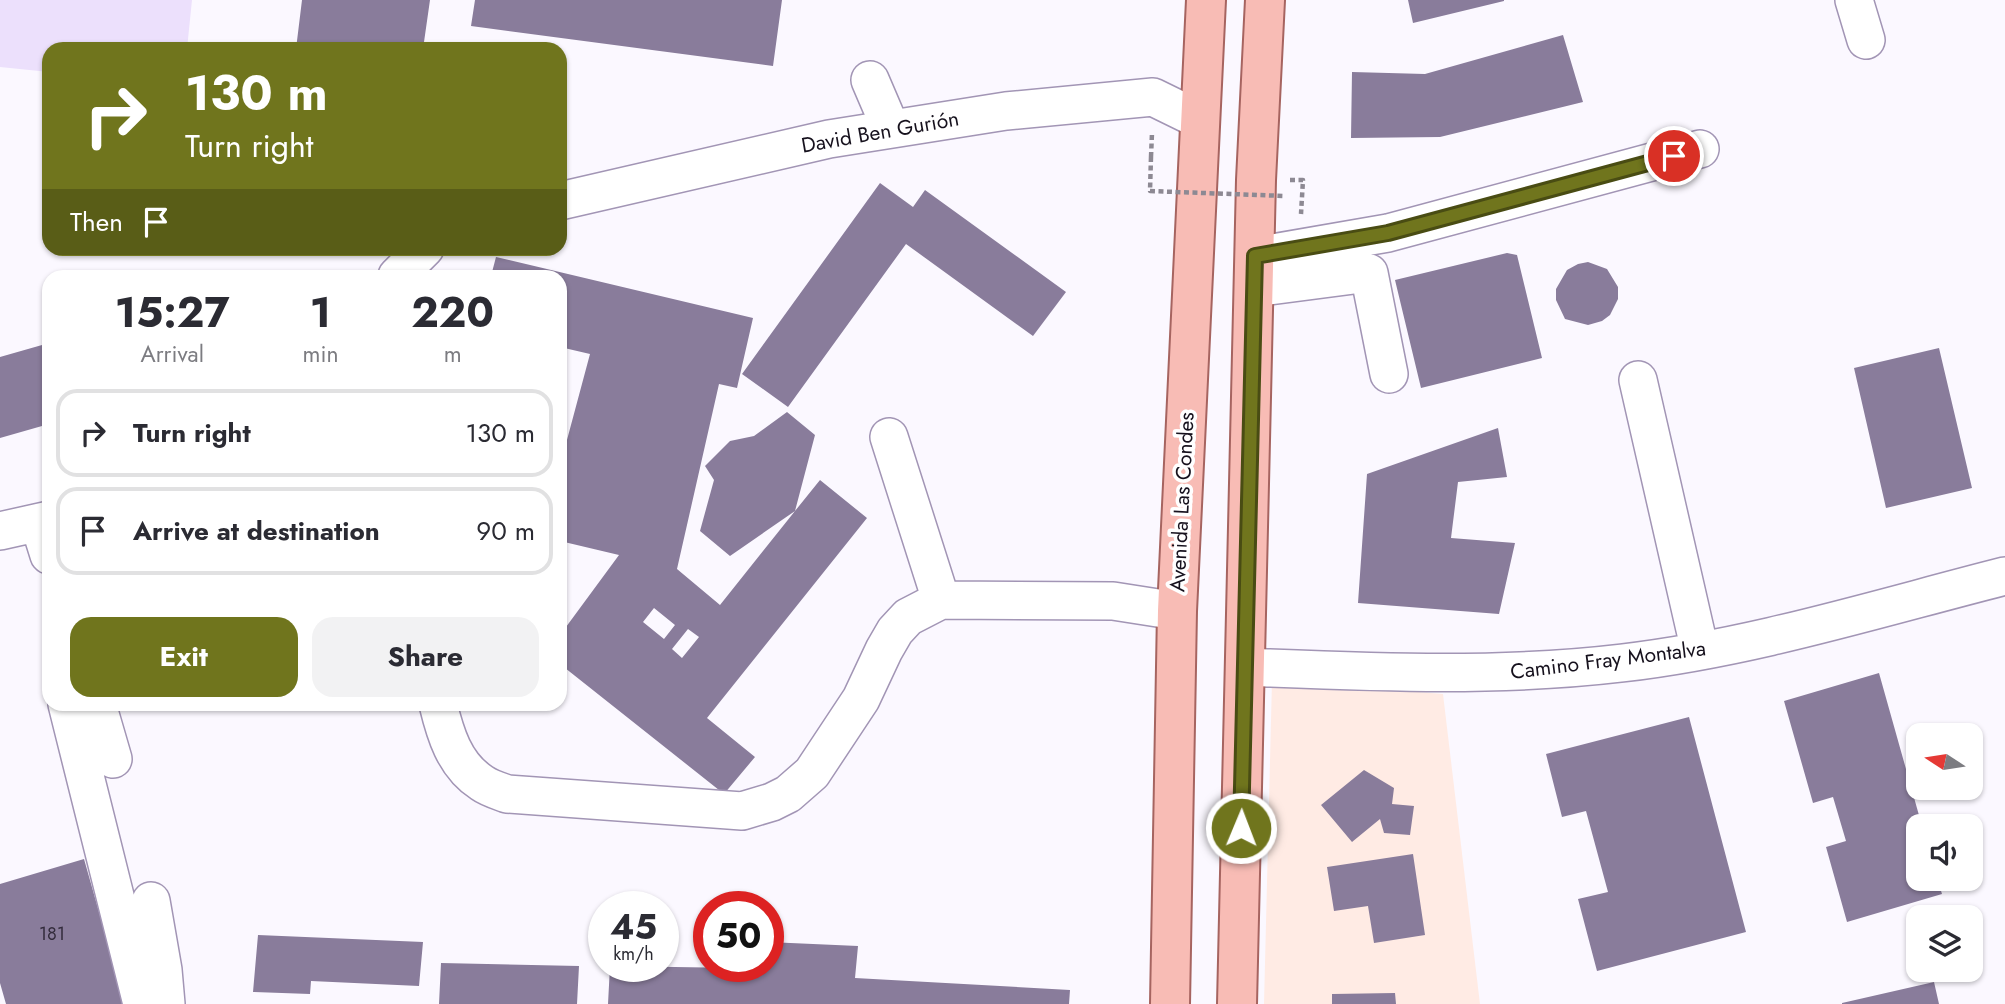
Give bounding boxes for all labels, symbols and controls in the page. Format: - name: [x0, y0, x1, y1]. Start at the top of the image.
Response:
- text: 130 m: [185, 58, 328, 128]
- icon: right: [70, 70, 161, 161]
- street label: David Ben Gurión: [799, 103, 961, 161]
- text: Turn right: [185, 123, 314, 169]
- pin: [1644, 126, 1704, 186]
- icon: arrive: [1655, 137, 1693, 175]
- text: Then: [70, 203, 123, 241]
- icon: arrive: [137, 203, 175, 241]
- text: 15:27: [115, 282, 230, 343]
- text: 1: [310, 282, 331, 343]
- text: 220: [411, 282, 494, 343]
- text: Arrival: [141, 337, 204, 371]
- text: min: [302, 337, 338, 371]
- text: m: [444, 337, 462, 371]
- street label: Avenida Las Condes: [1162, 411, 1202, 593]
- icon: right: [74, 414, 112, 452]
- text: Turn right: [133, 414, 251, 452]
- text: 130 m: [465, 414, 535, 452]
- icon: arrive: [74, 512, 112, 550]
- text: Arrive at destination: [133, 512, 380, 550]
- text: 90 m: [476, 512, 535, 550]
- button: Exit: [70, 617, 298, 697]
- button: Share: [312, 617, 539, 697]
- street label: Camino Fray Montalva: [1509, 633, 1707, 687]
- north arrow: [1906, 723, 1983, 800]
- map controls: [1906, 723, 1983, 982]
- position arrow: [1204, 791, 1278, 865]
- button: sound: [1906, 814, 1983, 891]
- speed limit sign: 50: [693, 891, 784, 982]
- text: 45: [610, 902, 657, 952]
- button: layers: [1906, 905, 1983, 982]
- house number: 181: [39, 921, 65, 947]
- text: km/h: [613, 941, 654, 967]

